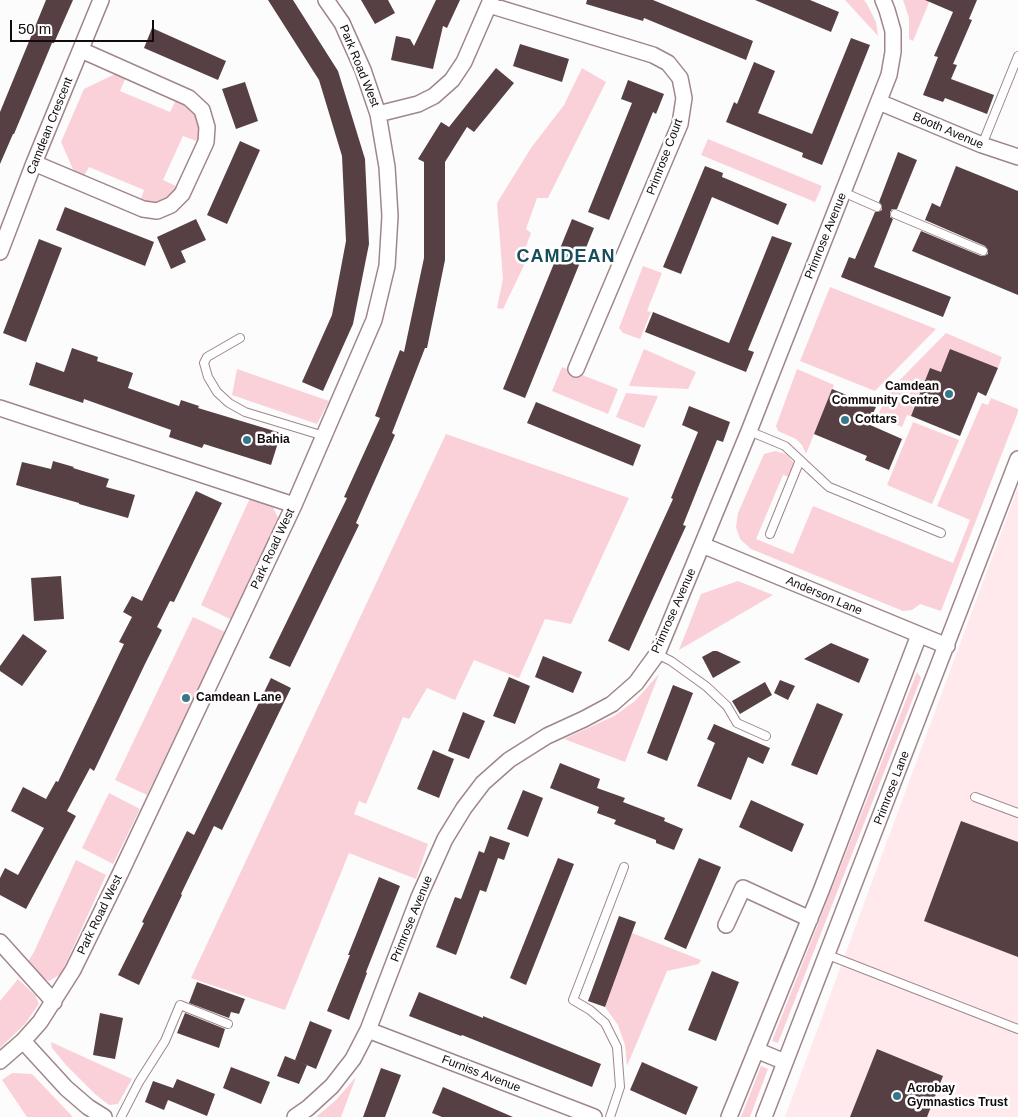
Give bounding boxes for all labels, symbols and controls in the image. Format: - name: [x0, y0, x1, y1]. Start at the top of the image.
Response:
- scale bar: [12, 10, 156, 42]
- text: 50 m: [18, 20, 51, 37]
- street label: Park Road West: [336, 23, 382, 109]
- street label: Camdean Crescent: [24, 75, 76, 177]
- street label: Booth Avenue: [911, 110, 985, 152]
- street label: Primrose Court: [644, 117, 686, 197]
- street label: Primrose Avenue: [802, 191, 850, 281]
- district label: CAMDEAN: [516, 246, 616, 268]
- place label: Camdean Community Centre: [832, 380, 939, 408]
- marker: Camdean Community Centre: [943, 388, 955, 400]
- place label: Cottars: [855, 413, 897, 427]
- marker: Cottars: [839, 414, 851, 426]
- place label: Bahia: [257, 433, 290, 447]
- marker: Bahia: [241, 434, 253, 446]
- street label: Park Road West: [248, 506, 298, 592]
- street label: Primrose Avenue: [649, 566, 699, 656]
- street label: Anderson Lane: [784, 573, 864, 619]
- place label: Camdean Lane: [196, 691, 281, 705]
- marker: Camdean Lane: [180, 692, 192, 704]
- street label: Primrose Lane: [871, 749, 913, 827]
- street label: Park Road West: [74, 873, 126, 957]
- street label: Primrose Avenue: [388, 874, 436, 964]
- street label: Furniss Avenue: [440, 1052, 522, 1096]
- place label: Acrobay Gymnastics Trust: [907, 1082, 1008, 1110]
- marker: Acrobay Gymnastics Trust: [891, 1090, 903, 1102]

